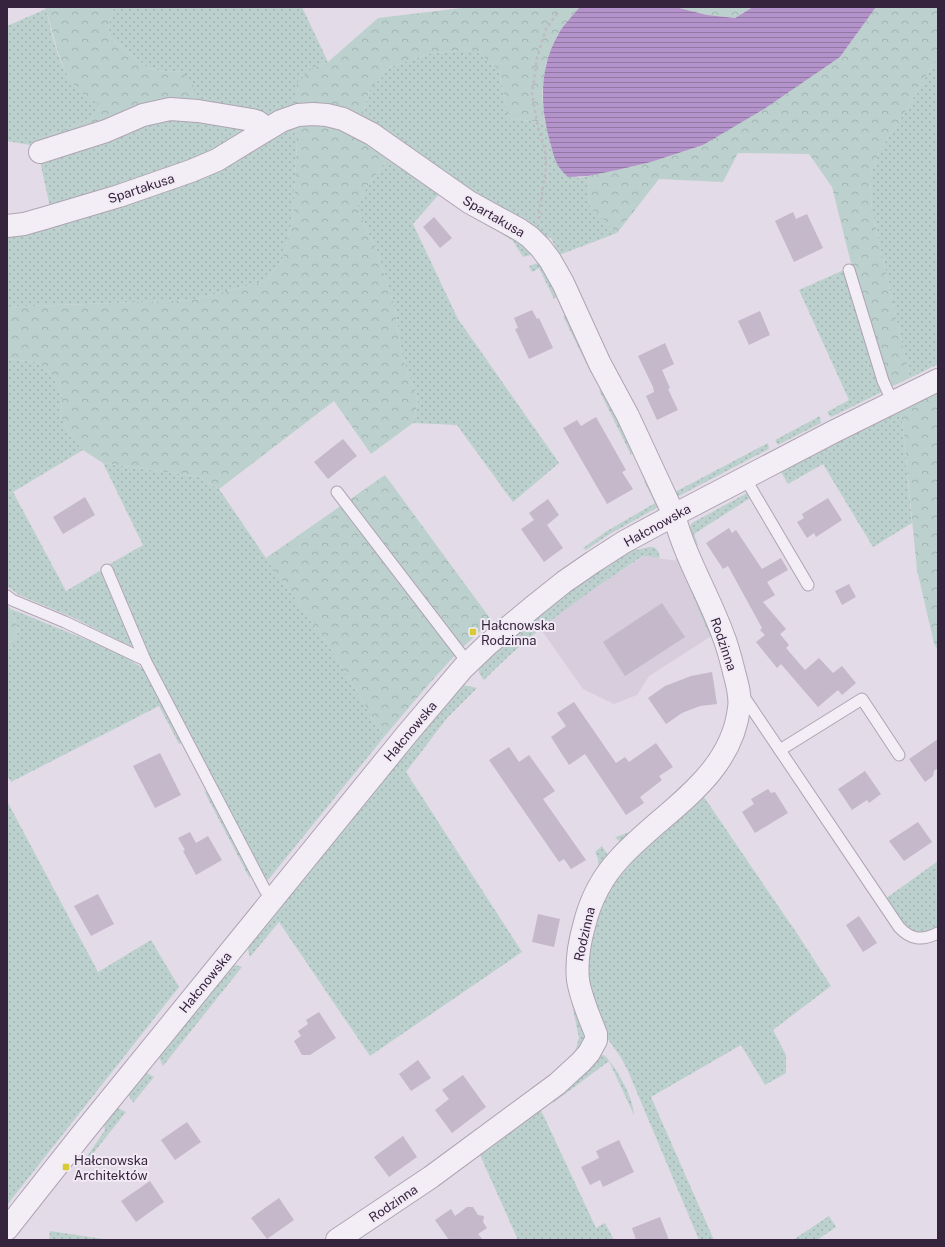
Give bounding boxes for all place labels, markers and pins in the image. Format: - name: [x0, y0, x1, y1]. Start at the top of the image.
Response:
- place label: Hałcnowska Rodzinna: [481, 618, 555, 648]
- marker: Hałcnowska Rodzinna: [468, 627, 478, 637]
- place label: Hałcnowska Architektów: [74, 1153, 148, 1183]
- marker: Hałcnowska Architektów: [61, 1162, 71, 1172]

